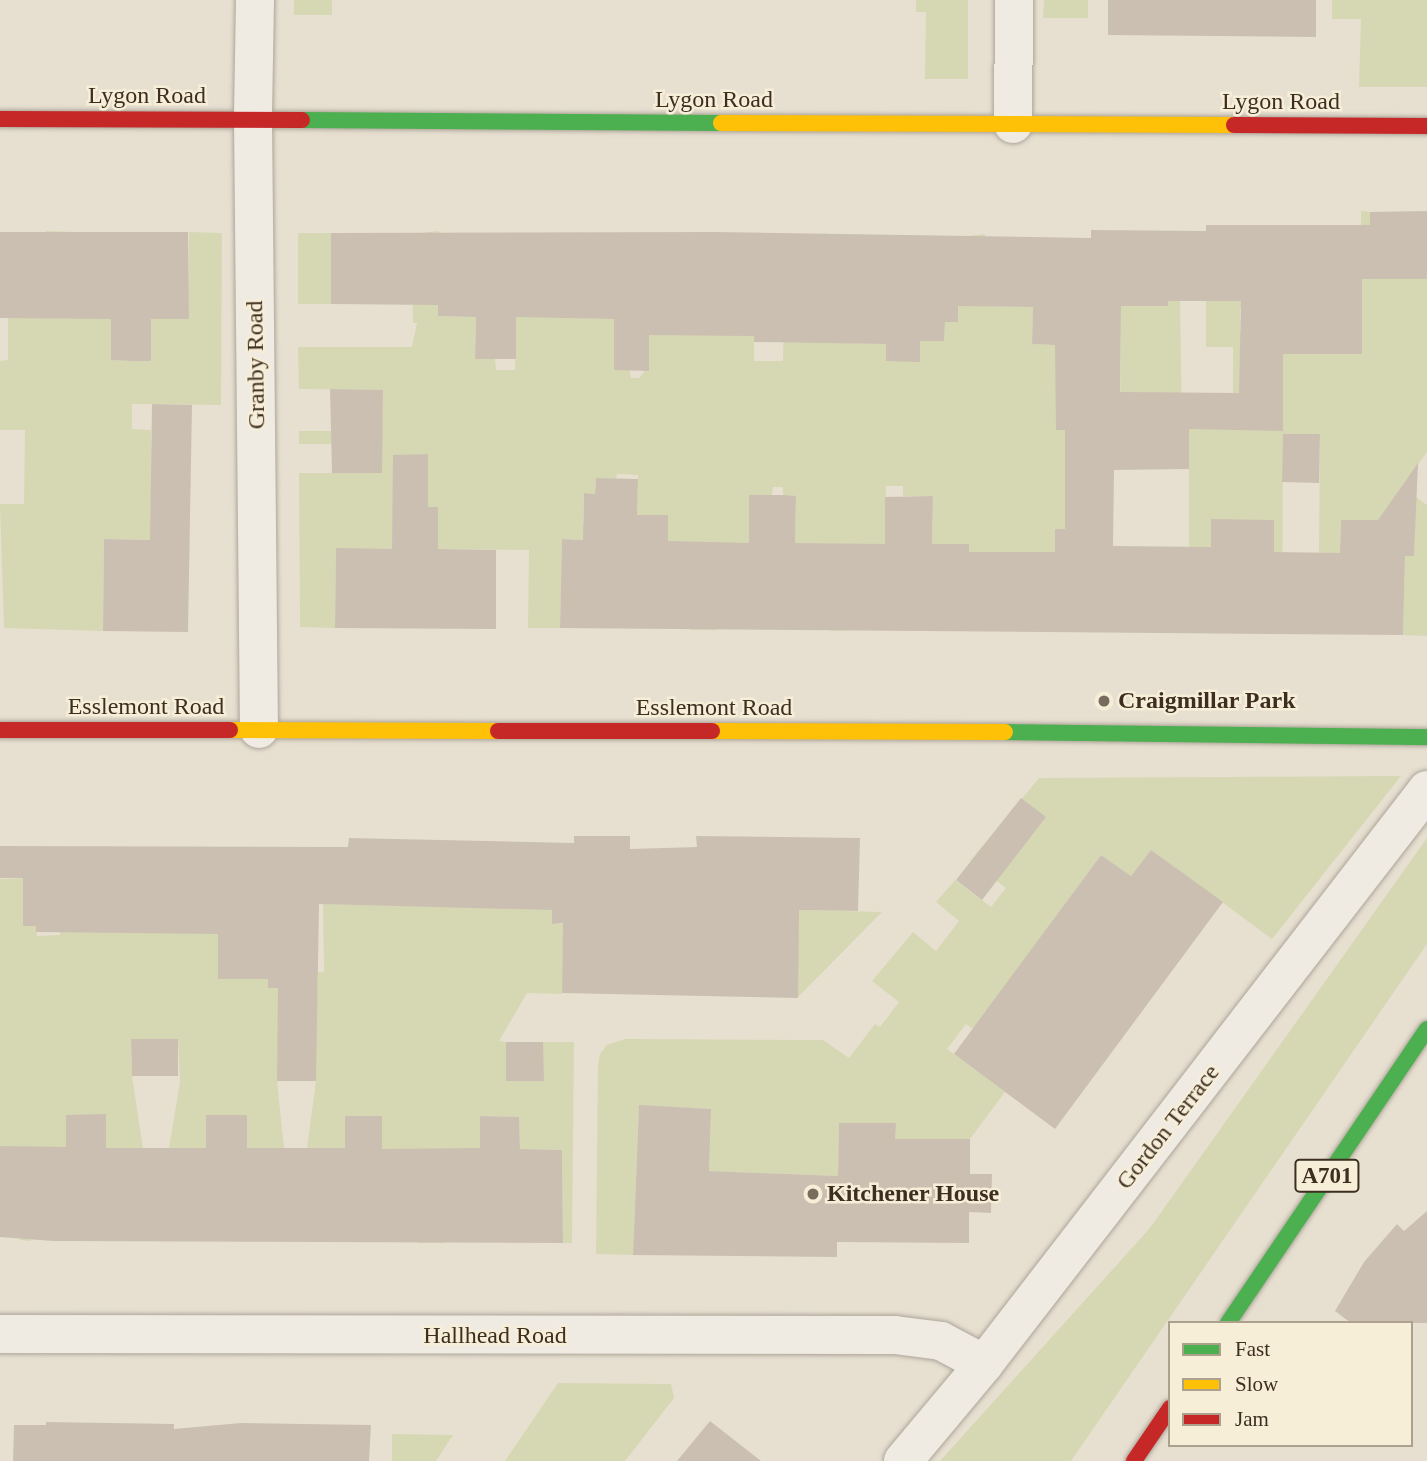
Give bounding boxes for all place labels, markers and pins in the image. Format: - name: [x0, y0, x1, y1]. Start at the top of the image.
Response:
- place label: Craigmillar Park: [1118, 687, 1296, 715]
- marker: Craigmillar Park: [1096, 693, 1112, 709]
- place label: Kitchener House: [827, 1180, 1000, 1208]
- marker: Kitchener House: [805, 1186, 821, 1202]

